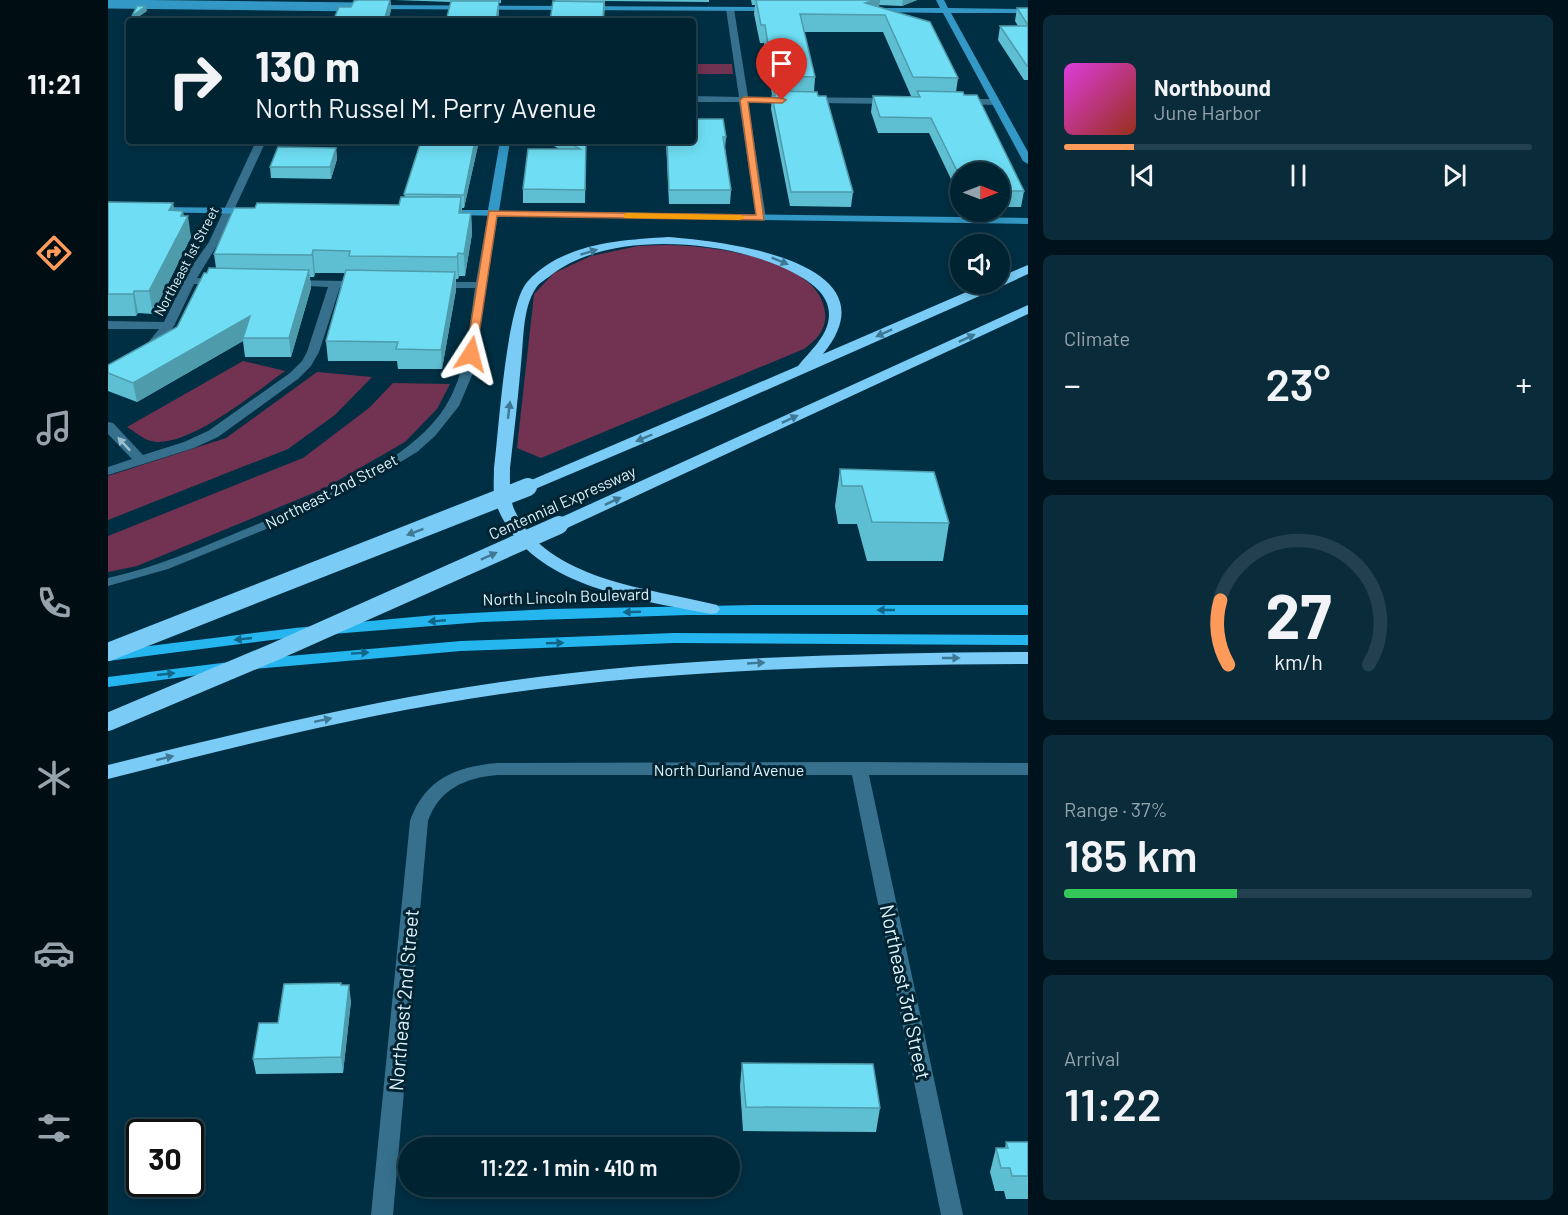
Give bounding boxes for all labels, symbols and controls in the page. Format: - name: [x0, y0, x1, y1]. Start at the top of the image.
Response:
- pin: [756, 38, 807, 100]
- text: 130 m: [255, 40, 360, 90]
- icon: right: [156, 42, 234, 120]
- icon: arrive: [765, 47, 798, 80]
- text: 11:21: [27, 67, 81, 99]
- text: Northbound: [1154, 74, 1271, 100]
- text: North Russel M. Perry Avenue: [255, 91, 597, 123]
- text: June Harbor: [1154, 100, 1261, 124]
- icon: previous: [1126, 159, 1159, 192]
- icon: pause: [1282, 159, 1315, 192]
- icon: next: [1438, 159, 1471, 192]
- north arrow: [950, 162, 1010, 222]
- map controls: [950, 162, 1010, 294]
- street label: Northeast 1st Street: [150, 203, 222, 319]
- icon: directions: [33, 232, 75, 274]
- button: sound: [950, 234, 1010, 294]
- one-way arrow: [580, 247, 598, 256]
- one-way arrow: [771, 257, 789, 266]
- position arrow: [439, 322, 503, 386]
- text: Climate: [1064, 326, 1130, 350]
- one-way arrow: [874, 328, 892, 338]
- one-way arrow: [958, 333, 975, 342]
- text: 23°: [1265, 356, 1331, 410]
- text: −: [1064, 364, 1081, 404]
- text: +: [1516, 364, 1532, 404]
- one-way arrow: [504, 400, 513, 419]
- icon: music: [33, 407, 75, 449]
- one-way arrow: [781, 414, 799, 424]
- one-way arrow: [635, 433, 653, 443]
- one-way arrow: [118, 437, 132, 451]
- street label: Northeast 2nd Street: [262, 449, 400, 533]
- street label: Centennial Expressway: [485, 461, 639, 543]
- one-way arrow: [604, 496, 621, 505]
- one-way arrow: [406, 528, 424, 537]
- one-way arrow: [481, 551, 499, 561]
- text: 27: [1265, 577, 1331, 651]
- icon: phone: [33, 582, 75, 624]
- street label: North Lincoln Boulevard: [482, 584, 650, 608]
- one-way arrow: [876, 605, 895, 615]
- one-way arrow: [622, 607, 641, 617]
- one-way arrow: [427, 616, 446, 626]
- one-way arrow: [233, 634, 252, 644]
- one-way arrow: [545, 638, 564, 647]
- one-way arrow: [350, 649, 369, 658]
- text: km/h: [1274, 649, 1322, 674]
- one-way arrow: [941, 653, 960, 663]
- one-way arrow: [746, 659, 765, 668]
- one-way arrow: [157, 669, 176, 679]
- one-way arrow: [314, 715, 333, 724]
- one-way arrow: [156, 752, 174, 762]
- icon: climate: [33, 757, 75, 799]
- street label: North Durland Avenue: [654, 760, 804, 779]
- text: Range · 37%: [1064, 797, 1168, 821]
- text: 185 km: [1064, 827, 1198, 881]
- street label: Northeast 3rd Street: [876, 902, 936, 1082]
- street label: Northeast 2nd Street: [383, 908, 423, 1092]
- icon: car: [33, 932, 75, 974]
- text: Arrival: [1064, 1046, 1120, 1070]
- text: 11:22: [1064, 1076, 1162, 1130]
- icon: filters: [33, 1107, 75, 1149]
- speed limit sign: 30: [126, 1119, 204, 1197]
- text: 11:22 · 1 min · 410 m: [481, 1154, 657, 1180]

